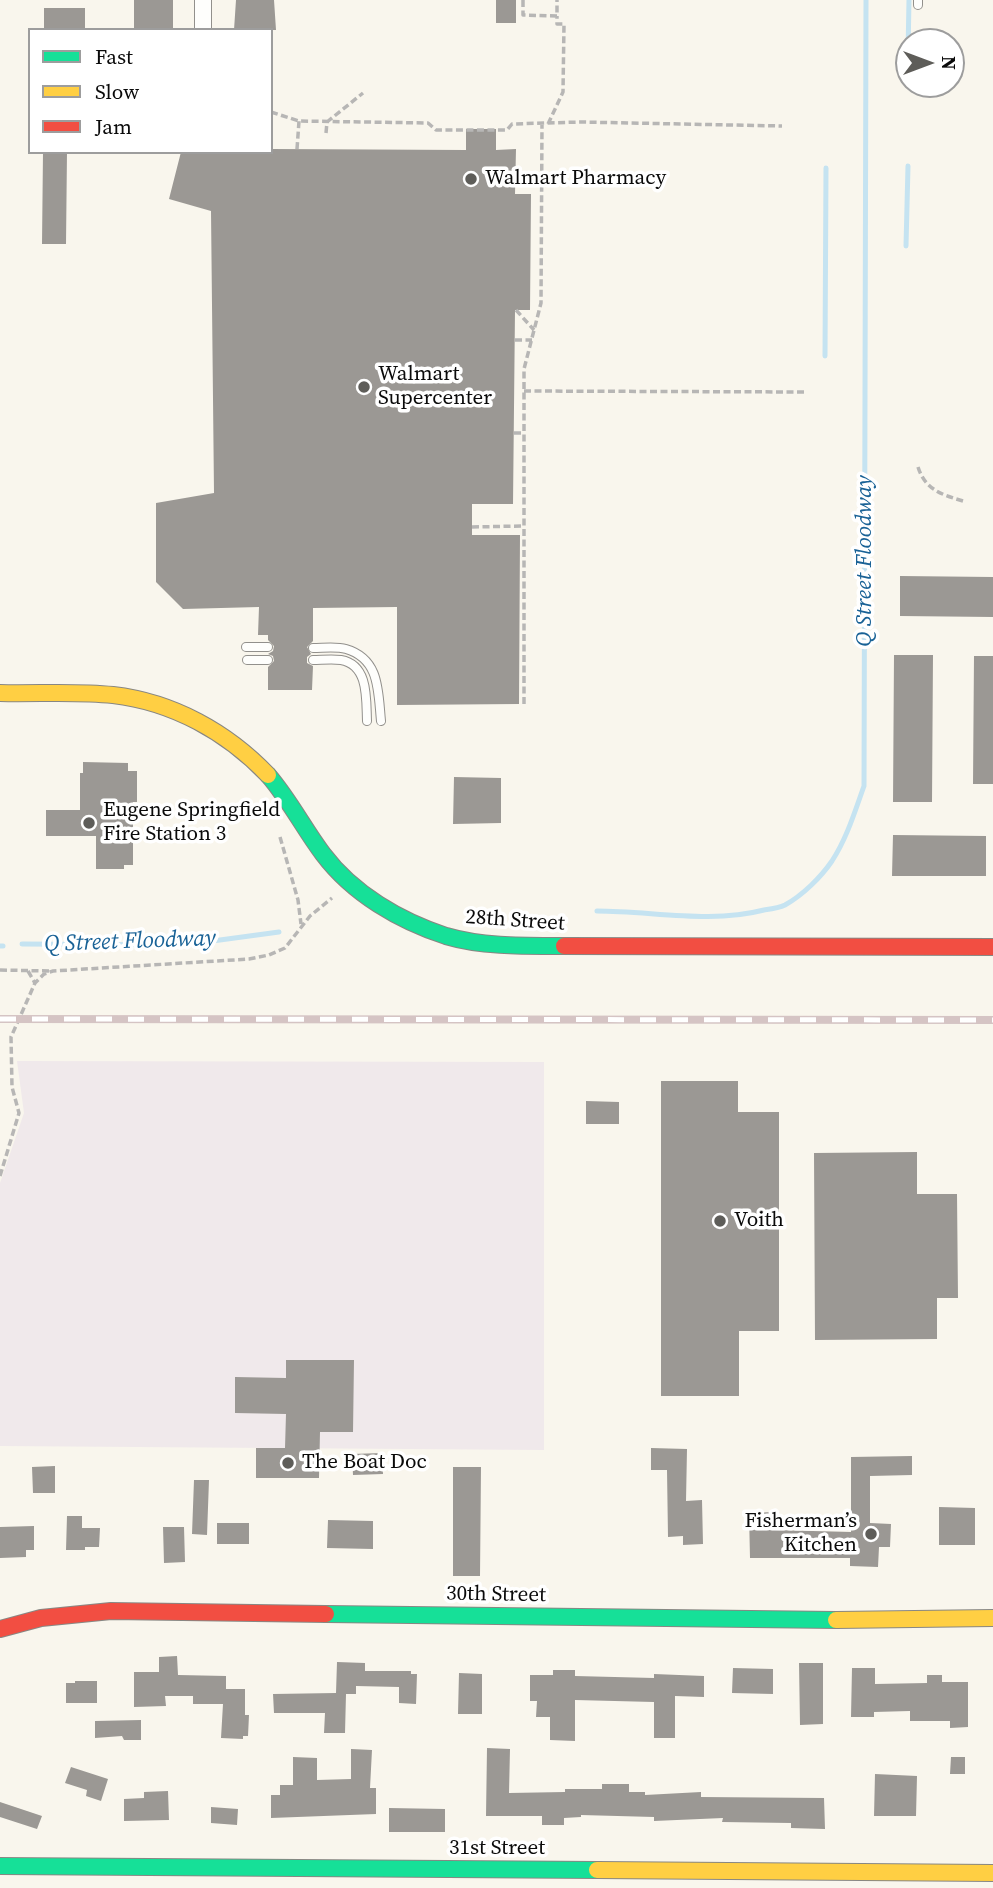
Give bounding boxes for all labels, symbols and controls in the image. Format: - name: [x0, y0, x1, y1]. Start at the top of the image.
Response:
- legend: [28, 28, 273, 154]
- north arrow: [895, 28, 965, 98]
- text: Fast: [95, 42, 133, 71]
- text: N: [936, 56, 962, 70]
- text: Slow: [95, 77, 139, 106]
- text: Jam: [95, 112, 132, 141]
- place label: Walmart Pharmacy: [485, 166, 666, 192]
- marker: Walmart Pharmacy: [463, 171, 479, 187]
- place label: Walmart Supercenter: [378, 362, 492, 412]
- marker: Walmart Supercenter: [356, 379, 372, 395]
- water label: Q Street Floodway: [851, 475, 879, 647]
- place label: Eugene Springfield Fire Station 3: [103, 798, 280, 848]
- marker: Eugene Springfield Fire Station 3: [81, 815, 97, 831]
- street label: 28th Street: [464, 905, 566, 937]
- water label: Q Street Floodway: [44, 925, 216, 959]
- place label: Voith: [734, 1208, 784, 1234]
- marker: Voith: [712, 1213, 728, 1229]
- place label: The Boat Doc: [302, 1450, 427, 1476]
- marker: The Boat Doc: [280, 1455, 296, 1471]
- place label: Fisherman’s Kitchen: [744, 1509, 857, 1559]
- marker: Fisherman’s Kitchen: [863, 1526, 879, 1542]
- street label: 30th Street: [446, 1582, 546, 1608]
- street label: 31st Street: [449, 1836, 545, 1862]

